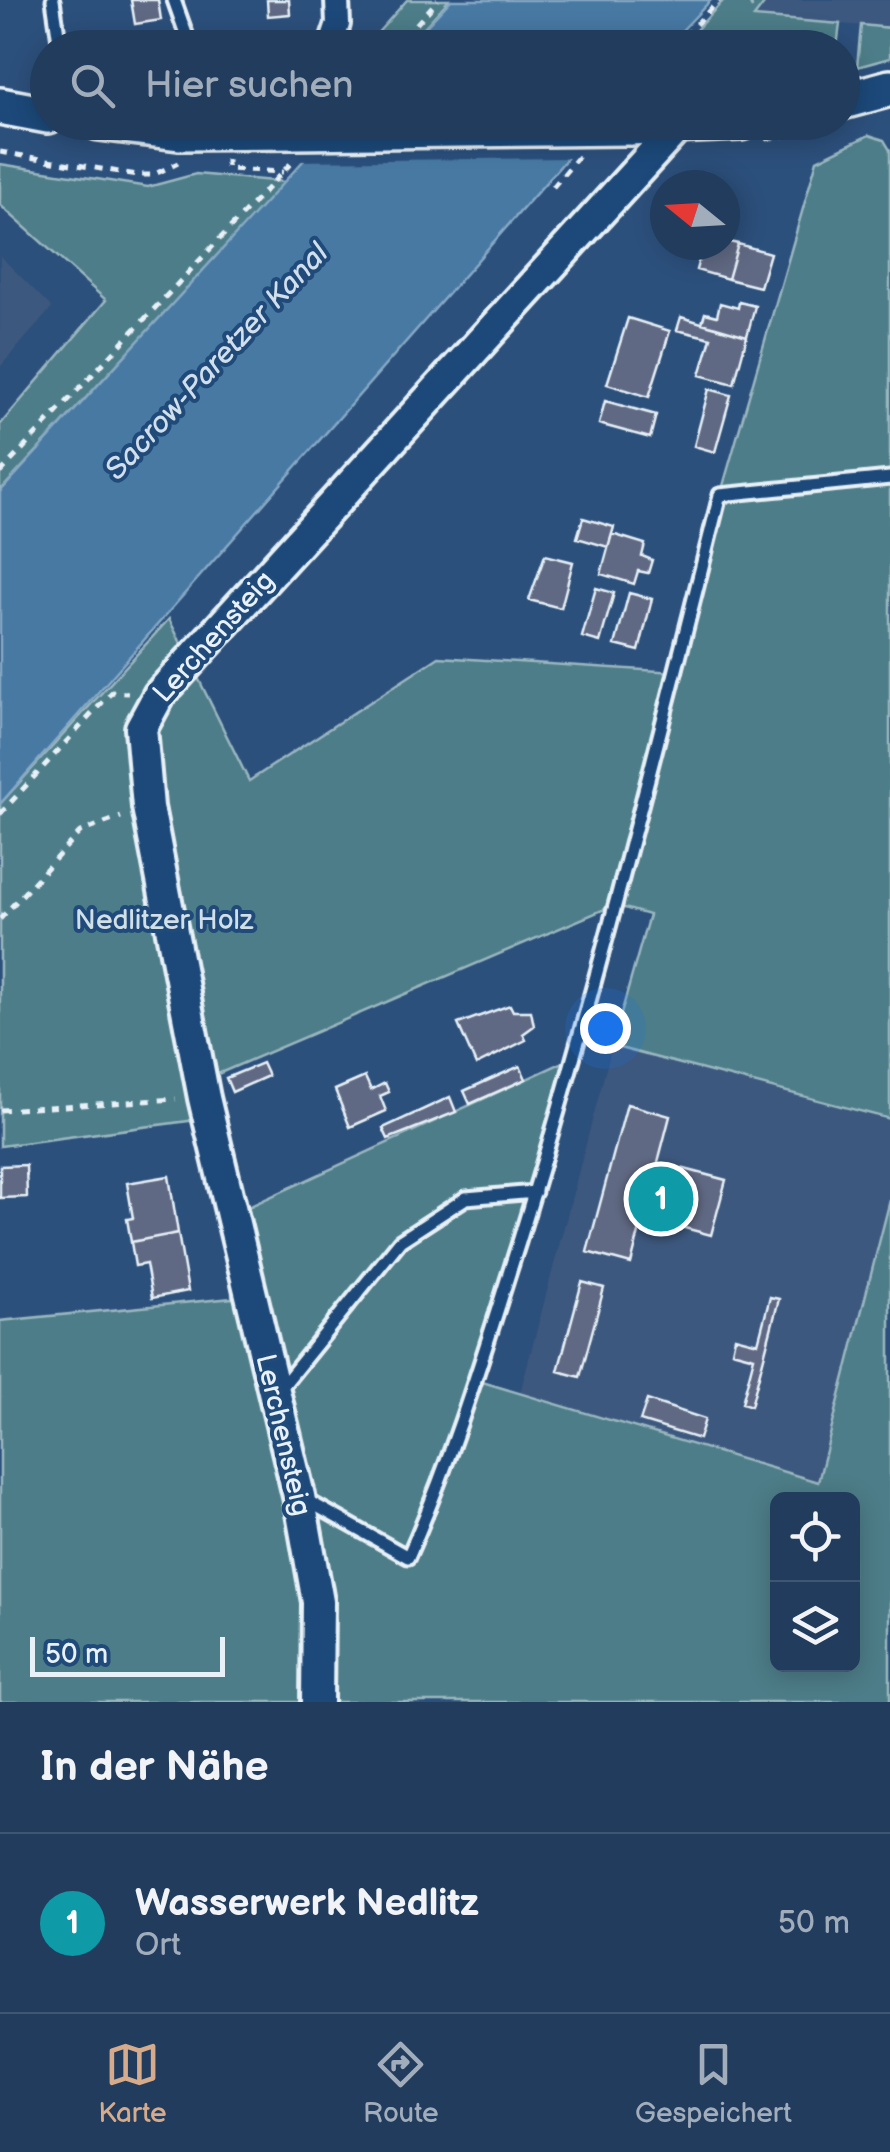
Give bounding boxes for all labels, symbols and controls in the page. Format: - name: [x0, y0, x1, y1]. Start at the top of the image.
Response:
- search box: [30, 30, 860, 140]
- icon: search: [65, 58, 120, 113]
- text: Hier suchen: [145, 63, 353, 108]
- north arrow: [650, 170, 740, 260]
- water label: Sacrow-Paretzer Kanal: [98, 235, 337, 488]
- street label: Lerchensteig: [146, 565, 282, 709]
- park label: Nedlitzer Holz: [75, 904, 254, 937]
- your location: [580, 1003, 631, 1054]
- pin: 1: [628, 1162, 694, 1236]
- street label: Lerchensteig: [248, 1351, 318, 1519]
- map controls: [770, 1492, 860, 1672]
- button: locate: [770, 1492, 860, 1582]
- button: layers: [770, 1582, 860, 1672]
- scale bar: [30, 1632, 225, 1676]
- text: 50 m: [45, 1638, 108, 1671]
- text: In der Nähe: [40, 1742, 269, 1793]
- text: Wasserwerk Nedlitz: [135, 1881, 479, 1926]
- text: 1: [66, 1904, 79, 1943]
- text: 50 m: [778, 1904, 850, 1943]
- text: Ort: [135, 1926, 181, 1965]
- tab: Karte: [98, 2037, 167, 2130]
- tab: Route: [363, 2037, 439, 2130]
- tab: Gespeichert: [635, 2037, 792, 2130]

